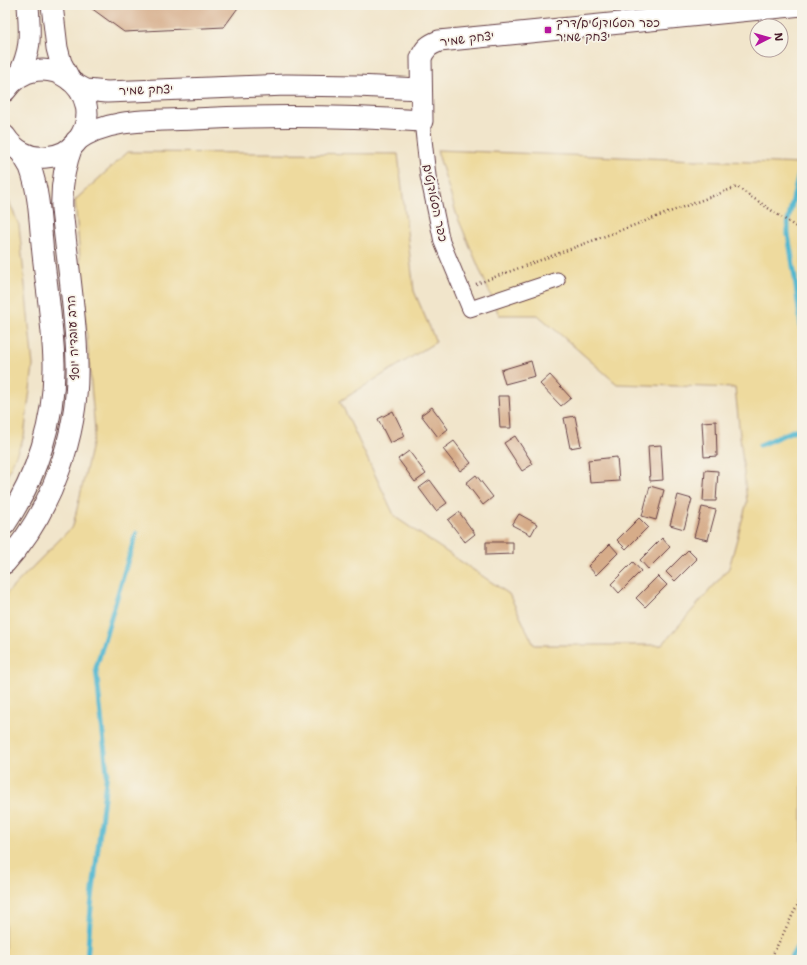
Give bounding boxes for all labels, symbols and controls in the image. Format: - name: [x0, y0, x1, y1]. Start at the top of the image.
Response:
- place label: כפר הסטודנטים/דרך יצחק שמיר: [556, 15, 660, 45]
- north arrow: [749, 18, 789, 58]
- marker: כפר הסטודנטים/דרך יצחק שמיר: [543, 25, 553, 35]
- street label: יצחק שמיר: [439, 28, 495, 50]
- text: N: [771, 32, 786, 42]
- street label: יצחק שמיר: [119, 81, 173, 99]
- street label: כפר הסטודנטים: [419, 163, 451, 244]
- street label: הרב עובדיה יוסף: [63, 295, 83, 381]

